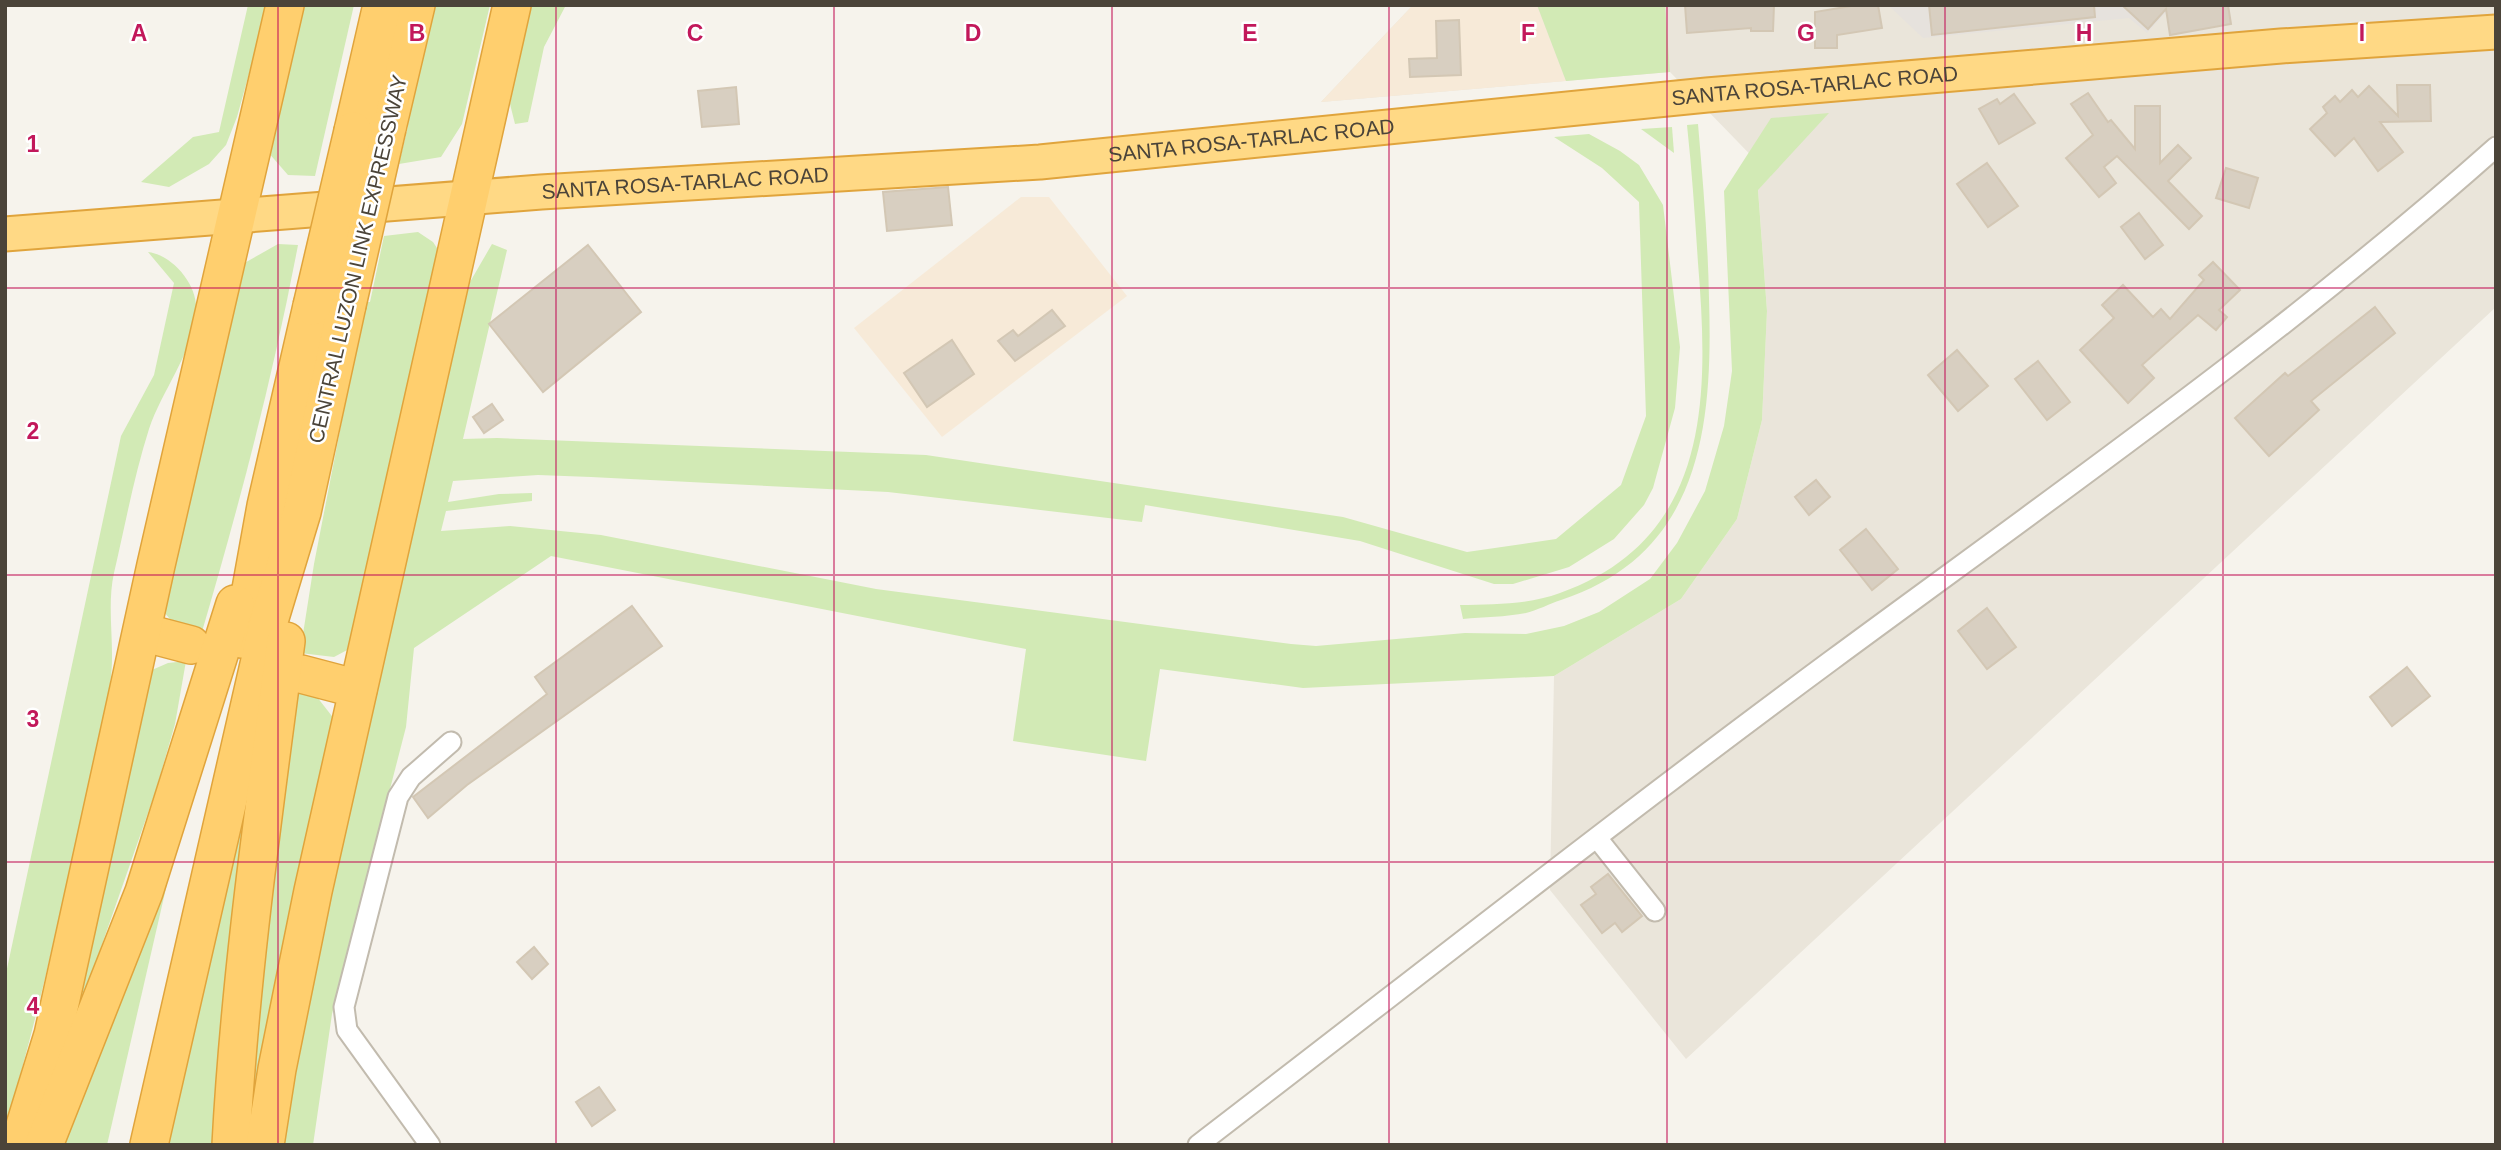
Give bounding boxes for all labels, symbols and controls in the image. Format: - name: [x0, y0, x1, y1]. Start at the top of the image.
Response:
- text: A: [131, 20, 147, 46]
- text: B: [409, 20, 425, 46]
- text: C: [687, 20, 703, 46]
- text: D: [965, 20, 981, 46]
- text: E: [1242, 20, 1258, 46]
- text: F: [1521, 20, 1535, 46]
- text: G: [1797, 20, 1815, 46]
- text: H: [2076, 20, 2092, 46]
- text: I: [2359, 20, 2365, 46]
- street label: SANTA ROSA-TARLAC ROAD: [1670, 62, 1959, 110]
- street label: CENTRAL LUZON LINK EXPRESSWAY: [304, 72, 411, 445]
- street label: SANTA ROSA-TARLAC ROAD: [1107, 114, 1396, 166]
- text: 1: [27, 131, 40, 157]
- street label: SANTA ROSA-TARLAC ROAD: [541, 163, 829, 203]
- text: 2: [27, 418, 39, 444]
- text: 3: [27, 706, 39, 732]
- text: 4: [27, 993, 40, 1019]

